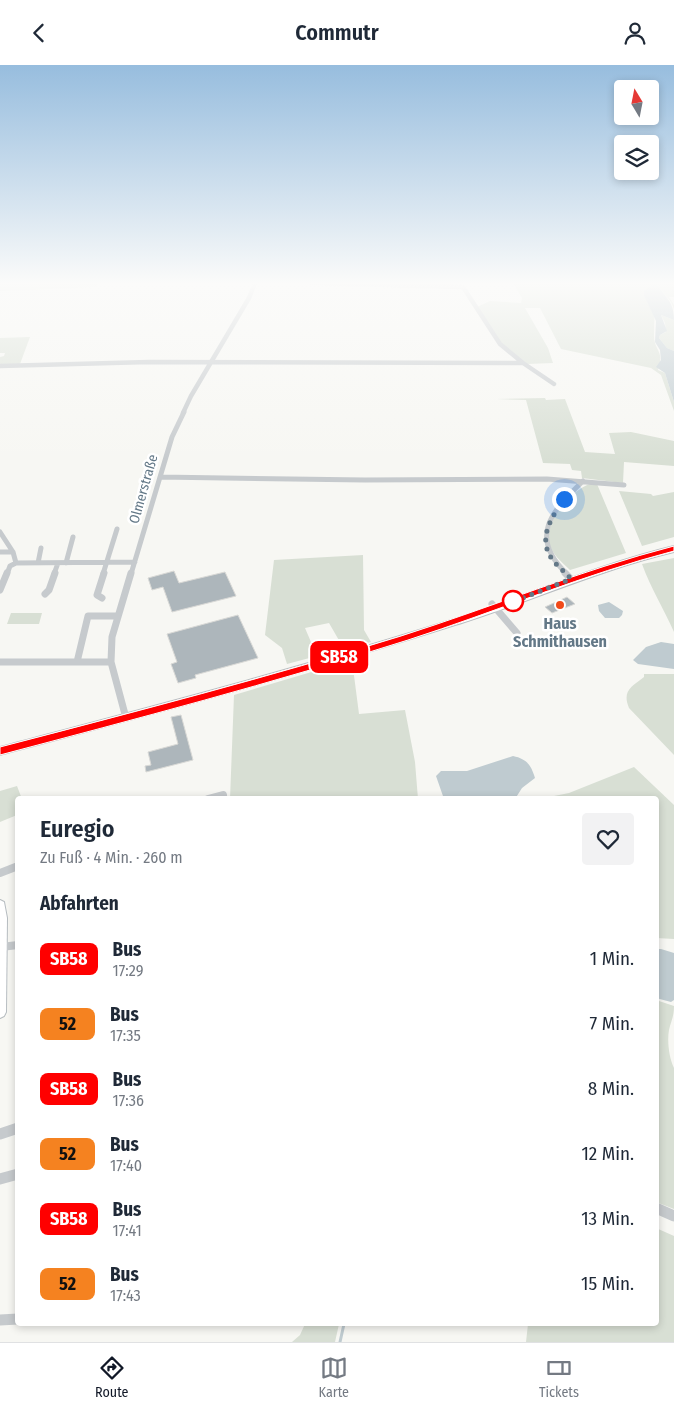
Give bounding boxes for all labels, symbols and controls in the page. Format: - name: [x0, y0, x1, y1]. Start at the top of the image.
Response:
- icon: back: [25, 19, 53, 47]
- text: Commutr: [295, 19, 379, 46]
- icon: person: [621, 19, 649, 47]
- north arrow: [614, 80, 659, 125]
- map controls: [614, 80, 659, 180]
- button: layers: [614, 135, 659, 180]
- street label: Olmerstraße: [126, 453, 161, 526]
- your location: [552, 487, 577, 512]
- unlabelled marker: [502, 590, 524, 612]
- marker: Haus Schmithausen: [554, 599, 566, 611]
- place label: Haus Schmithausen: [513, 614, 607, 651]
- line badge: SB58: [304, 641, 374, 673]
- text: SB58: [320, 646, 358, 668]
- button: heart: [582, 813, 634, 865]
- text: Euregio: [40, 815, 114, 843]
- text: Zu Fuß · 4 Min. · 260 m: [40, 848, 183, 867]
- text: Abfahrten: [40, 892, 119, 915]
- text: Bus: [113, 938, 141, 961]
- text: 1 Min.: [590, 947, 634, 970]
- text: SB58: [50, 948, 88, 970]
- text: 17:29: [113, 961, 143, 980]
- text: Bus: [110, 1003, 139, 1026]
- text: 7 Min.: [590, 1012, 634, 1035]
- text: 52: [59, 1013, 76, 1035]
- text: 17:35: [110, 1026, 141, 1045]
- text: Bus: [113, 1068, 141, 1091]
- text: 8 Min.: [588, 1077, 634, 1100]
- text: SB58: [50, 1078, 88, 1100]
- text: 17:36: [113, 1091, 144, 1110]
- text: Bus: [110, 1133, 139, 1156]
- text: 12 Min.: [581, 1142, 634, 1165]
- text: 52: [59, 1143, 76, 1165]
- text: 17:40: [110, 1156, 142, 1175]
- text: Bus: [113, 1198, 141, 1221]
- text: 13 Min.: [581, 1207, 634, 1230]
- text: SB58: [50, 1208, 88, 1230]
- text: 17:41: [113, 1221, 142, 1240]
- text: Bus: [110, 1263, 139, 1286]
- text: 15 Min.: [581, 1272, 634, 1295]
- text: 52: [59, 1273, 76, 1295]
- text: 17:43: [110, 1286, 141, 1305]
- tab: Route: [95, 1354, 128, 1401]
- tab: Karte: [319, 1354, 349, 1401]
- tab: Tickets: [539, 1354, 579, 1401]

